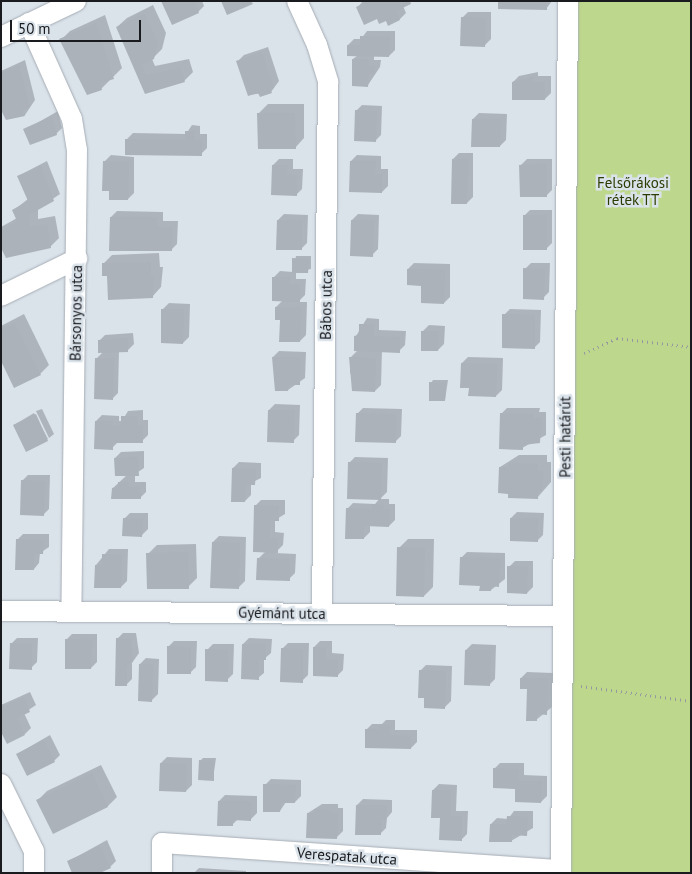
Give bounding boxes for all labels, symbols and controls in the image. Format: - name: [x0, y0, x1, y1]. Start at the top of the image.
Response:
- scale bar: [12, 10, 144, 42]
- text: 50 m: [18, 19, 51, 38]
- park label: Felsőrákosi rétek TT: [597, 173, 669, 208]
- street label: Bársonyos utca: [66, 265, 86, 361]
- street label: Bábos utca: [316, 270, 336, 340]
- street label: Pesti határút: [556, 396, 574, 478]
- street label: Gyémánt utca: [238, 603, 326, 623]
- street label: Verespatak utca: [296, 844, 398, 868]

